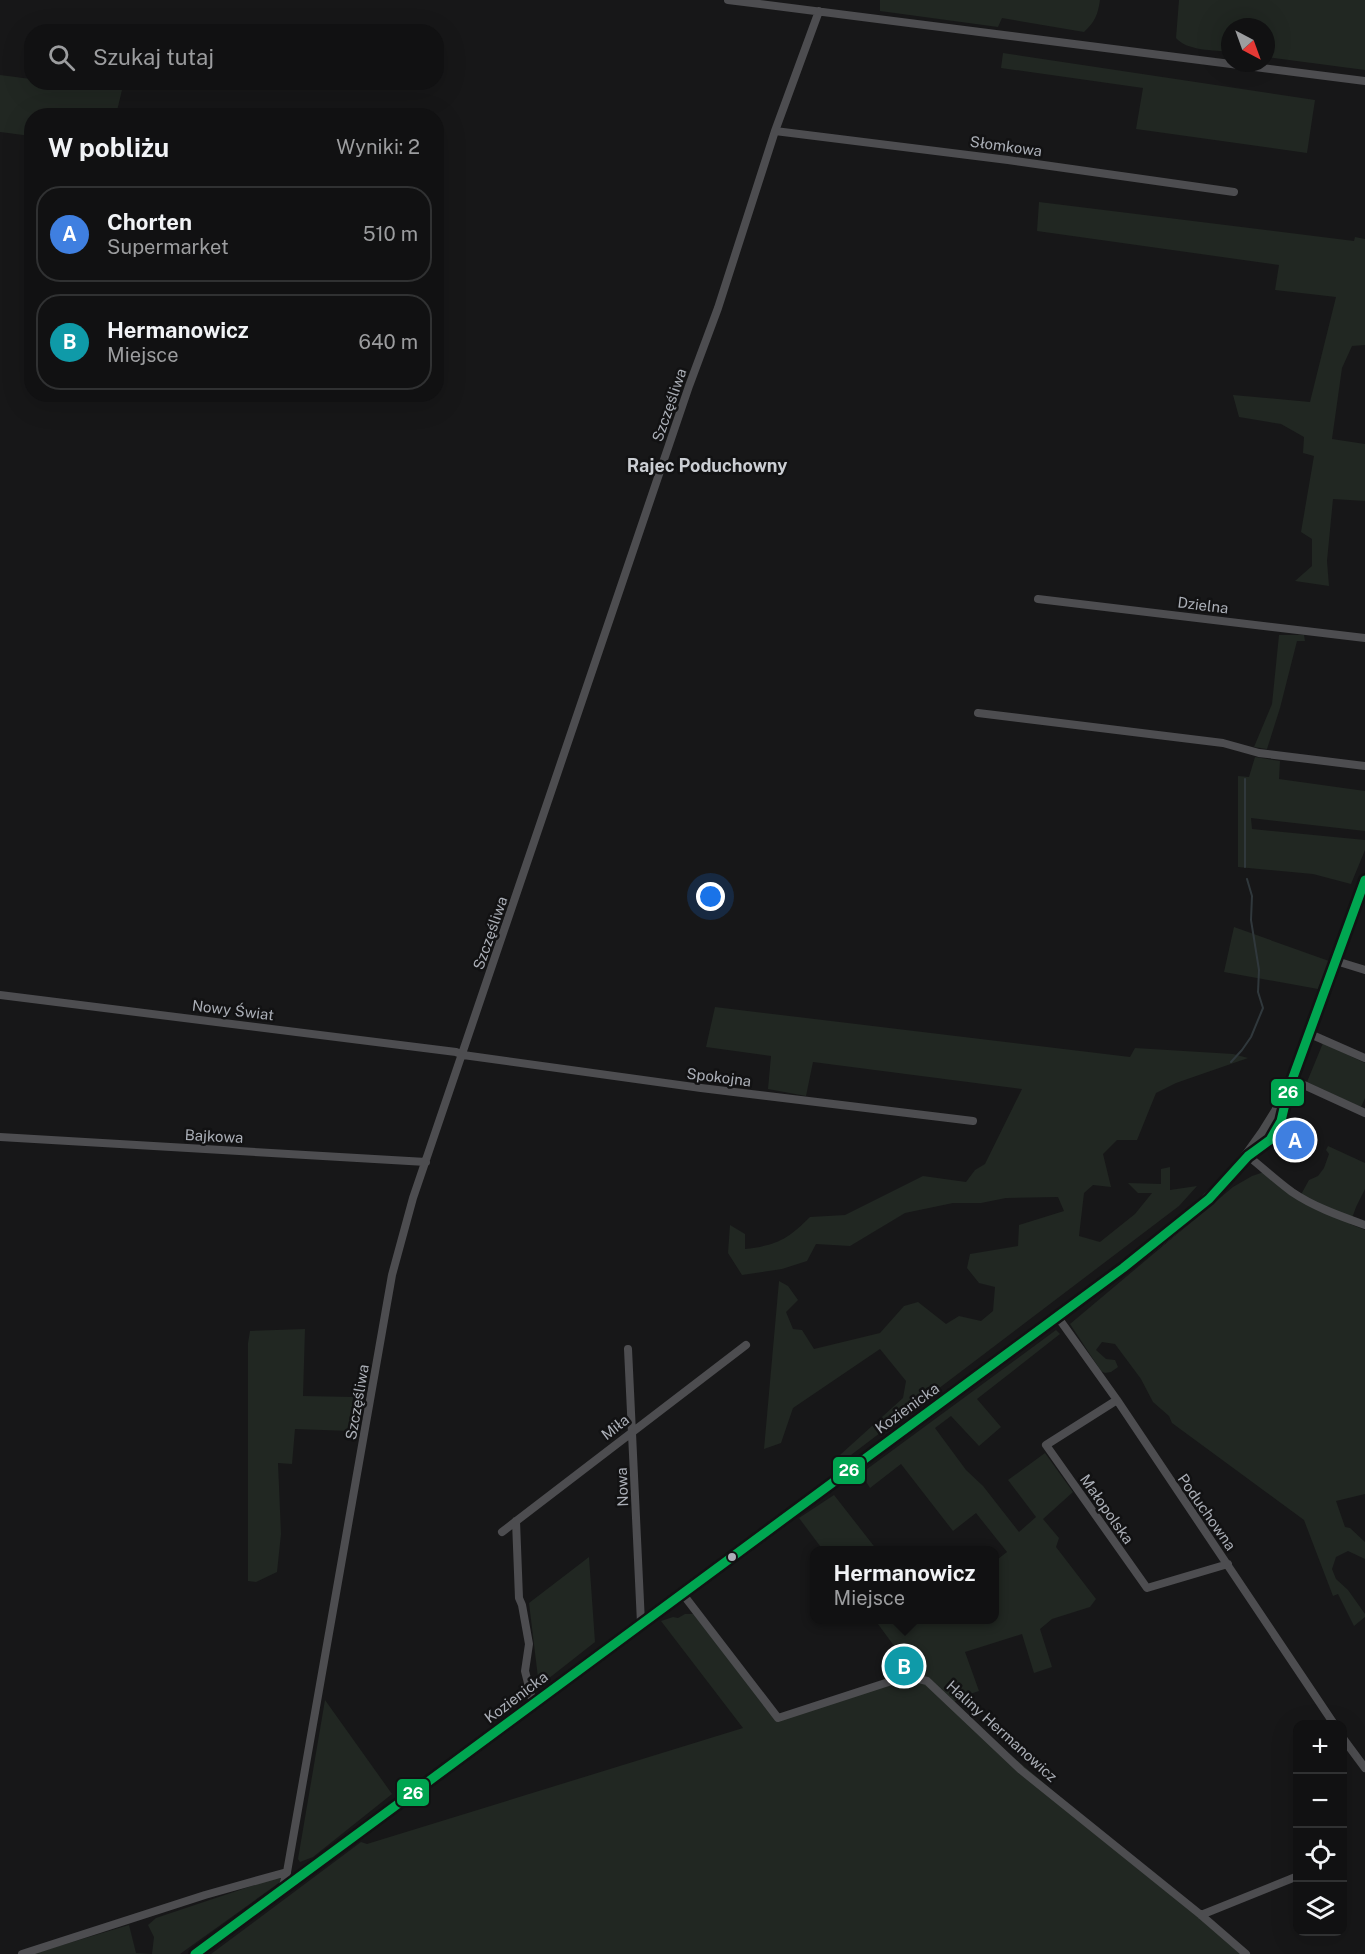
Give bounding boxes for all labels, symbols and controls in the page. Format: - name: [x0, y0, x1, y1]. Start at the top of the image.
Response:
- north arrow: [1221, 18, 1275, 72]
- search box: [24, 24, 444, 90]
- icon: search: [45, 41, 78, 74]
- text: Szukaj tutaj: [93, 44, 214, 70]
- text: W pobliżu: [48, 132, 169, 163]
- street label: Słomkowa: [969, 133, 1043, 159]
- text: Wyniki: 2: [336, 135, 420, 159]
- text: Chorten: [107, 209, 192, 235]
- text: A: [62, 222, 77, 246]
- text: 510 m: [363, 222, 418, 246]
- text: Supermarket: [107, 235, 229, 259]
- text: Hermanowicz: [107, 317, 249, 343]
- text: B: [63, 330, 76, 354]
- text: 640 m: [359, 330, 418, 354]
- text: Miejsce: [107, 343, 179, 367]
- street label: Szczęśliwa: [649, 366, 689, 444]
- district label: Rajec Poduchowny: [627, 455, 787, 476]
- street label: Dzielna: [1177, 593, 1229, 617]
- your location: [696, 882, 725, 911]
- street label: Szczęśliwa: [470, 894, 510, 972]
- street label: Nowy Świat: [191, 996, 275, 1023]
- street label: Spokojna: [686, 1065, 752, 1089]
- line badge: 26: [1270, 1078, 1305, 1107]
- text: 26: [1278, 1083, 1298, 1102]
- pin: A: [1276, 1118, 1314, 1162]
- street label: Bajkowa: [184, 1126, 244, 1146]
- street label: Szczęśliwa: [342, 1363, 372, 1441]
- street label: Kozienicka: [872, 1379, 942, 1437]
- street label: Miła: [598, 1411, 632, 1443]
- line badge: 26: [832, 1456, 866, 1485]
- text: 26: [839, 1461, 859, 1480]
- street label: Nowa: [613, 1467, 631, 1507]
- street label: Małopolska: [1077, 1471, 1137, 1547]
- street label: Poduchowna: [1174, 1471, 1240, 1553]
- popup: [810, 1546, 999, 1624]
- unlabelled marker: [726, 1551, 738, 1563]
- text: Hermanowicz: [834, 1560, 975, 1586]
- text: Miejsce: [834, 1586, 905, 1610]
- pin: B: [884, 1644, 924, 1688]
- street label: Kozienicka: [481, 1668, 551, 1726]
- street label: Haliny Hermanowicz: [943, 1677, 1061, 1785]
- map controls: [1293, 1720, 1347, 1936]
- button: +: [1293, 1720, 1347, 1774]
- button: −: [1293, 1774, 1347, 1828]
- line badge: 26: [396, 1778, 430, 1807]
- text: 26: [403, 1784, 423, 1803]
- button: locate: [1293, 1828, 1347, 1882]
- button: layers: [1293, 1882, 1347, 1936]

